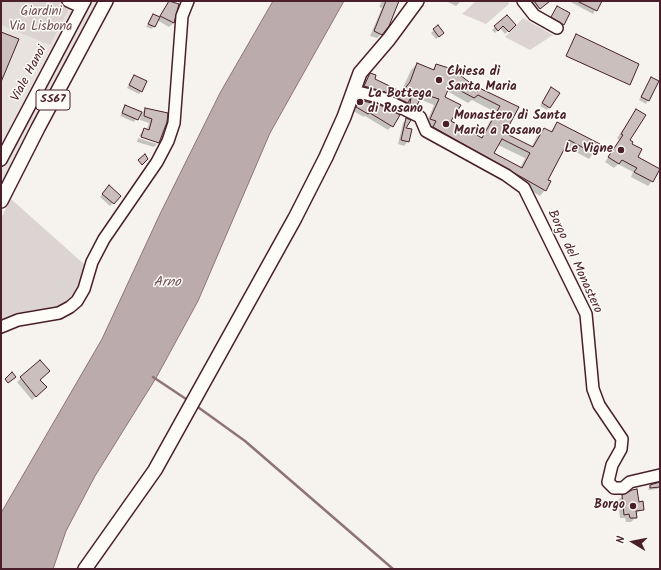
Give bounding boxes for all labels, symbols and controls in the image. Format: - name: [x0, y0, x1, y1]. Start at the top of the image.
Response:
- park label: Giardini Via Lisbona: [10, 5, 72, 36]
- street label: Viale Hanoi: [9, 43, 51, 105]
- place label: Chiesa di Santa Maria: [447, 65, 517, 96]
- marker: Chiesa di Santa Maria: [434, 75, 444, 85]
- place label: La Bottega di Rosano: [368, 87, 432, 118]
- road number: SS67: [36, 90, 70, 110]
- marker: La Bottega di Rosano: [355, 97, 365, 107]
- place label: Monastero di Santa Maria a Rosano: [454, 109, 566, 140]
- marker: Monastero di Santa Maria a Rosano: [441, 119, 451, 129]
- place label: Le Vigne: [564, 142, 613, 158]
- marker: Le Vigne: [616, 145, 626, 155]
- street label: Borgo del Monastero: [543, 208, 605, 316]
- water label: Arno: [154, 276, 180, 292]
- place label: Borgo: [594, 498, 625, 514]
- marker: Borgo: [628, 501, 638, 511]
- north arrow: [613, 522, 653, 562]
- text: N: [612, 535, 631, 545]

